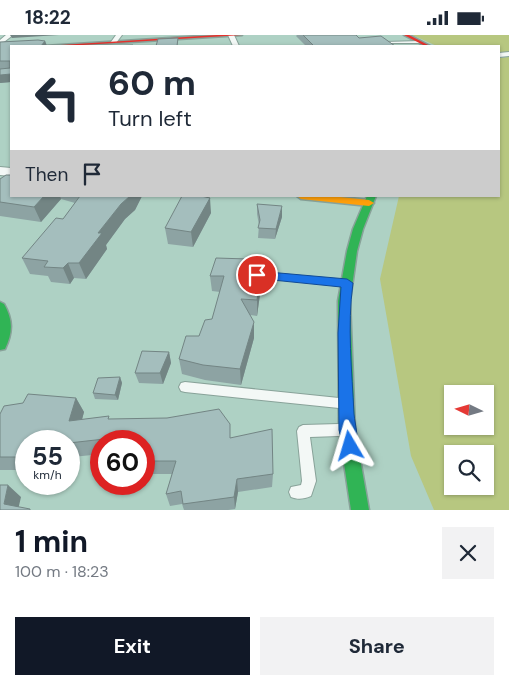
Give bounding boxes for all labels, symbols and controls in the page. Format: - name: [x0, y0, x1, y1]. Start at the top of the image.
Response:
- text: 18:22: [25, 5, 71, 30]
- text: 60 m: [108, 60, 196, 106]
- icon: left: [25, 65, 90, 130]
- text: Turn left: [108, 104, 192, 133]
- icon: arrive: [78, 160, 106, 188]
- text: Then: [25, 162, 68, 187]
- pin: [236, 254, 278, 296]
- icon: arrive: [243, 261, 271, 289]
- north arrow: [444, 385, 494, 435]
- map controls: [444, 385, 494, 495]
- position arrow: [323, 419, 375, 471]
- speed limit sign: 60: [90, 430, 155, 495]
- text: 55: [32, 440, 63, 473]
- button: search: [444, 445, 494, 495]
- text: km/h: [33, 467, 62, 483]
- text: 1 min: [15, 522, 88, 561]
- button: close: [442, 527, 494, 579]
- text: 100 m · 18:23: [15, 561, 109, 582]
- button: Exit: [15, 617, 250, 675]
- button: Share: [260, 617, 494, 675]

